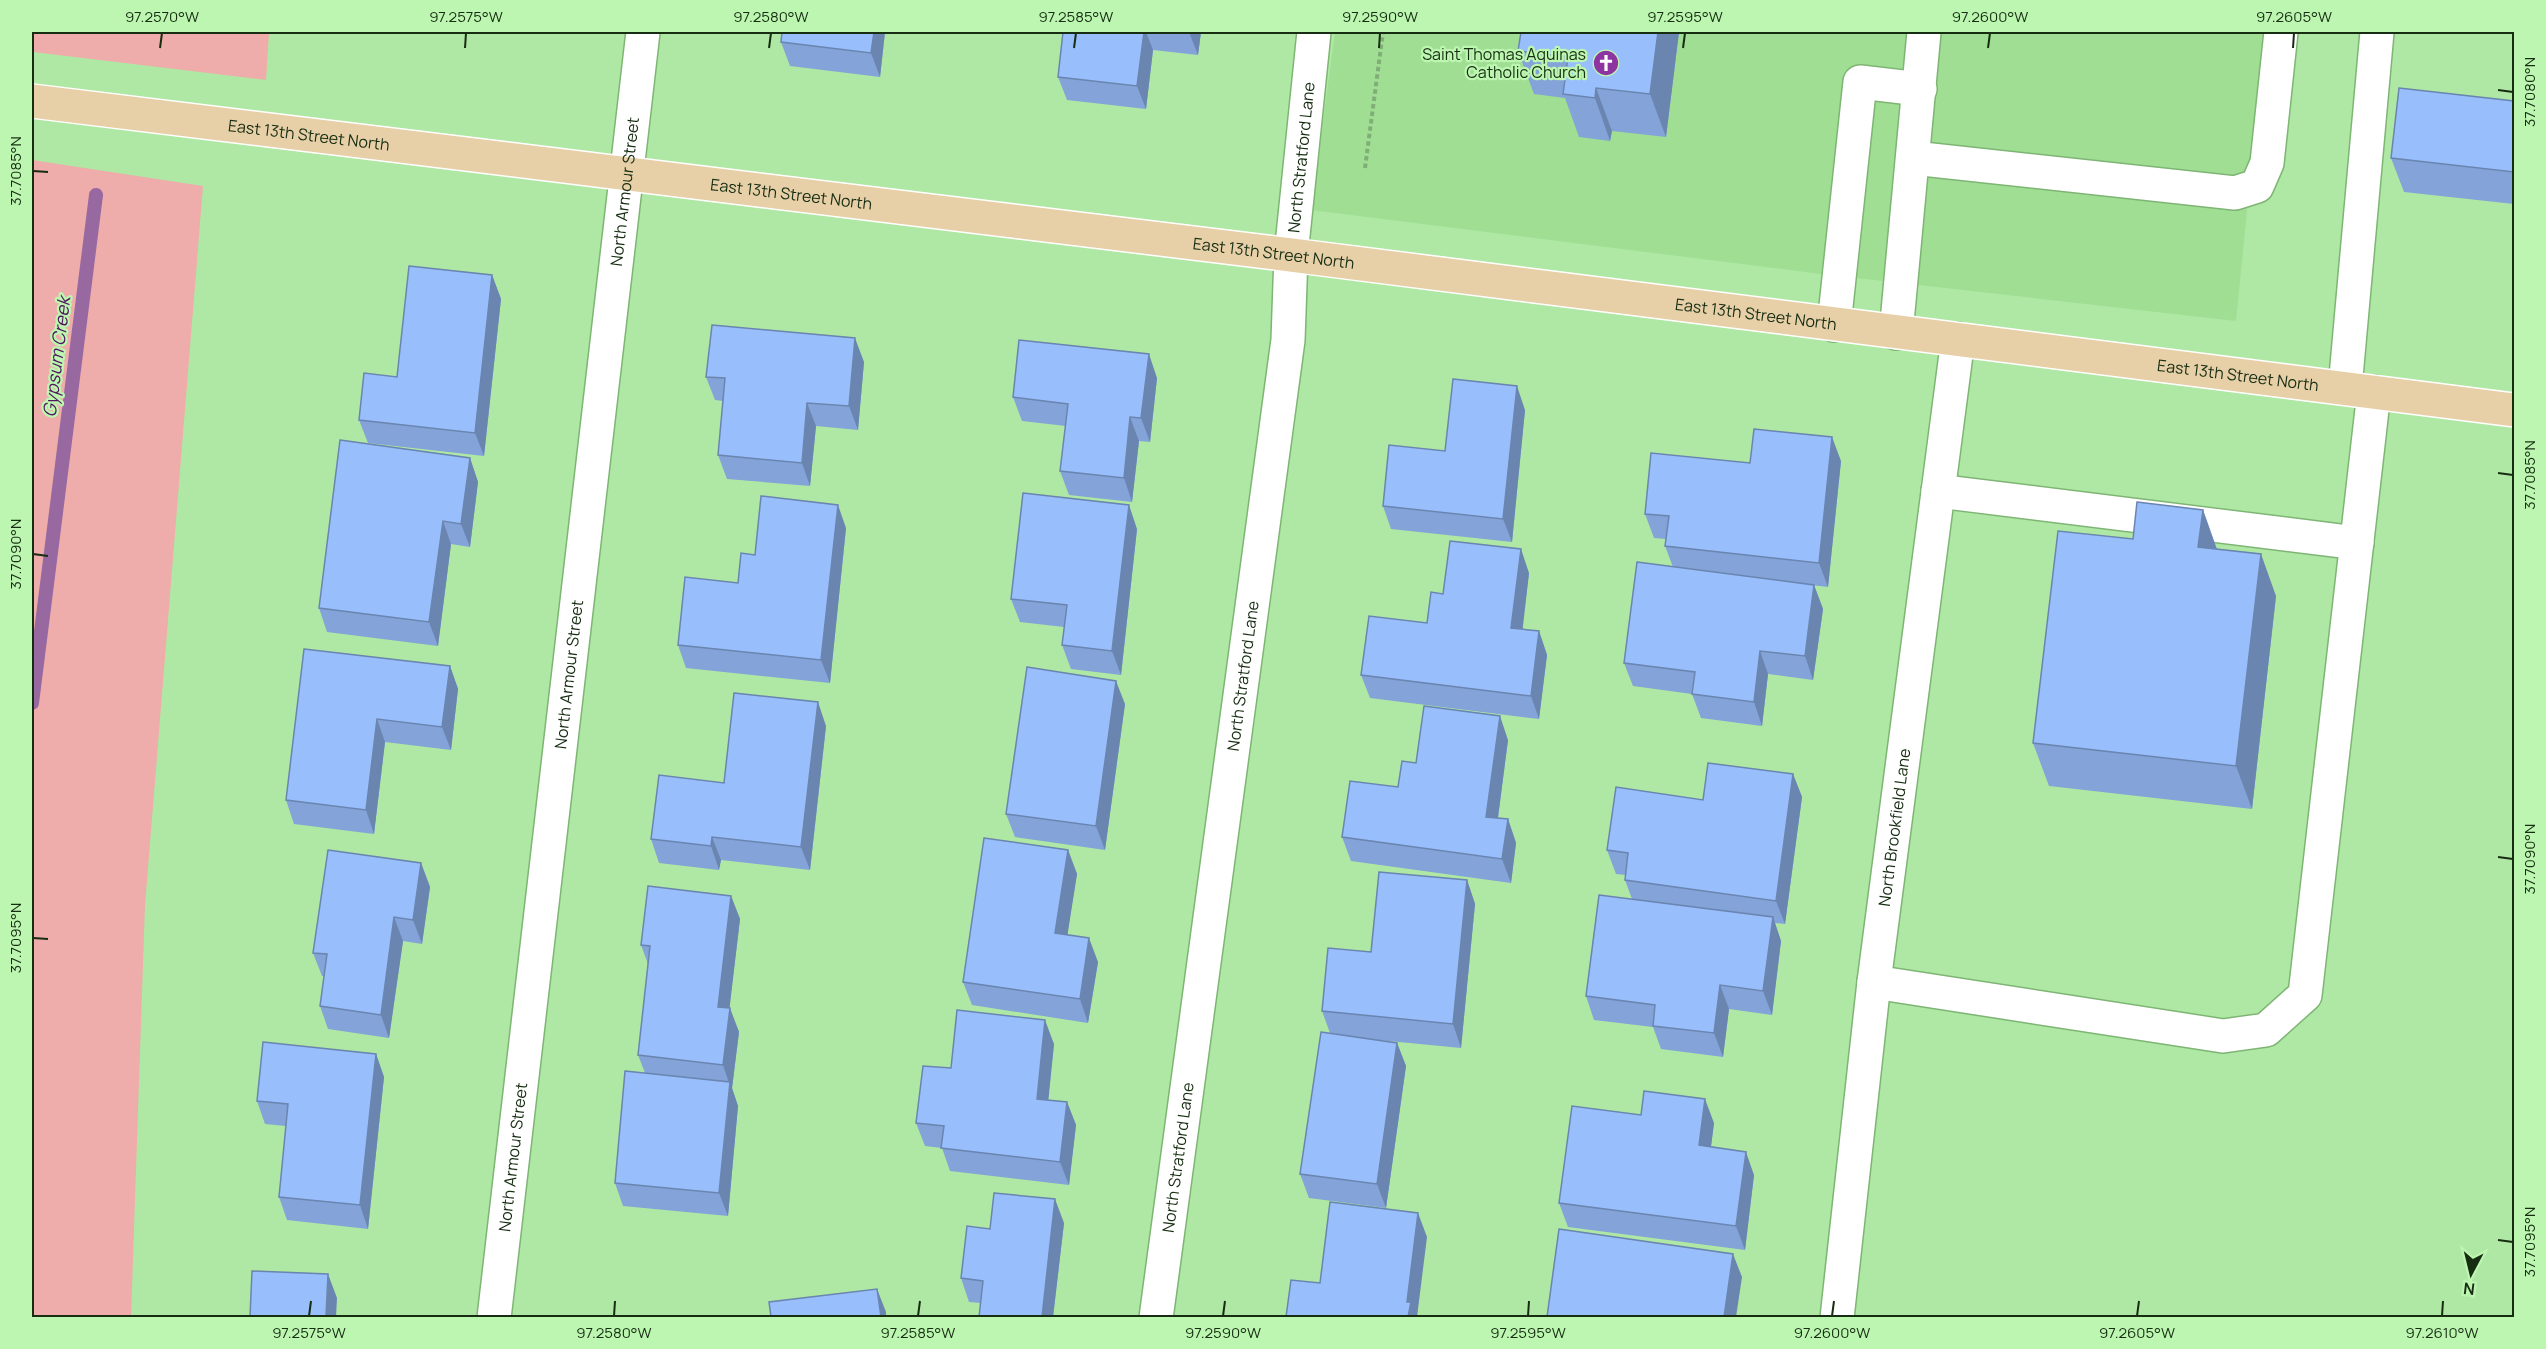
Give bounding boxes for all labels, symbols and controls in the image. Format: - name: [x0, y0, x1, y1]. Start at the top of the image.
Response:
- text: 97.2570°W: [125, 6, 199, 27]
- text: 97.2575°W: [429, 6, 503, 27]
- text: 97.2580°W: [733, 6, 809, 27]
- text: 97.2585°W: [1039, 6, 1113, 27]
- text: 97.2590°W: [1342, 6, 1418, 27]
- text: 97.2595°W: [1647, 6, 1723, 27]
- text: 97.2600°W: [1952, 6, 2028, 27]
- text: 97.2605°W: [2256, 6, 2332, 27]
- place label: Saint Thomas Aquinas Catholic Church: [1422, 43, 1586, 83]
- church icon: Saint Thomas Aquinas Catholic Church: [1591, 48, 1621, 78]
- text: 37.7080°N: [2519, 57, 2540, 127]
- street label: North Stratford Lane: [1282, 81, 1320, 234]
- street label: East 13th Street North: [227, 114, 391, 156]
- street label: North Armour Street: [605, 116, 644, 267]
- text: 37.7085°N: [5, 136, 26, 206]
- street label: East 13th Street North: [709, 173, 873, 215]
- street label: East 13th Street North: [1192, 232, 1356, 274]
- water label: Gypsum Creek: [37, 292, 76, 418]
- street label: East 13th Street North: [1674, 293, 1838, 335]
- street label: East 13th Street North: [2156, 354, 2320, 396]
- text: 37.7085°N: [2519, 440, 2540, 510]
- text: 37.7090°N: [5, 519, 26, 589]
- street label: North Armour Street: [549, 599, 588, 750]
- street label: North Stratford Lane: [1222, 599, 1264, 752]
- street label: North Brookfield Lane: [1873, 747, 1915, 908]
- text: 37.7090°N: [2519, 824, 2540, 894]
- text: 37.7095°N: [5, 903, 26, 973]
- street label: North Armour Street: [493, 1081, 532, 1233]
- street label: North Stratford Lane: [1157, 1081, 1199, 1234]
- text: 37.7095°N: [2519, 1207, 2540, 1277]
- north arrow: [2441, 1244, 2501, 1304]
- text: N: [2462, 1277, 2476, 1301]
- text: 97.2575°W: [272, 1322, 346, 1343]
- text: 97.2580°W: [576, 1322, 652, 1343]
- text: 97.2585°W: [881, 1322, 955, 1343]
- text: 97.2590°W: [1185, 1322, 1261, 1343]
- text: 97.2595°W: [1490, 1322, 1566, 1343]
- text: 97.2600°W: [1794, 1322, 1870, 1343]
- text: 97.2605°W: [2099, 1322, 2175, 1343]
- text: 97.2610°W: [2406, 1322, 2478, 1343]

